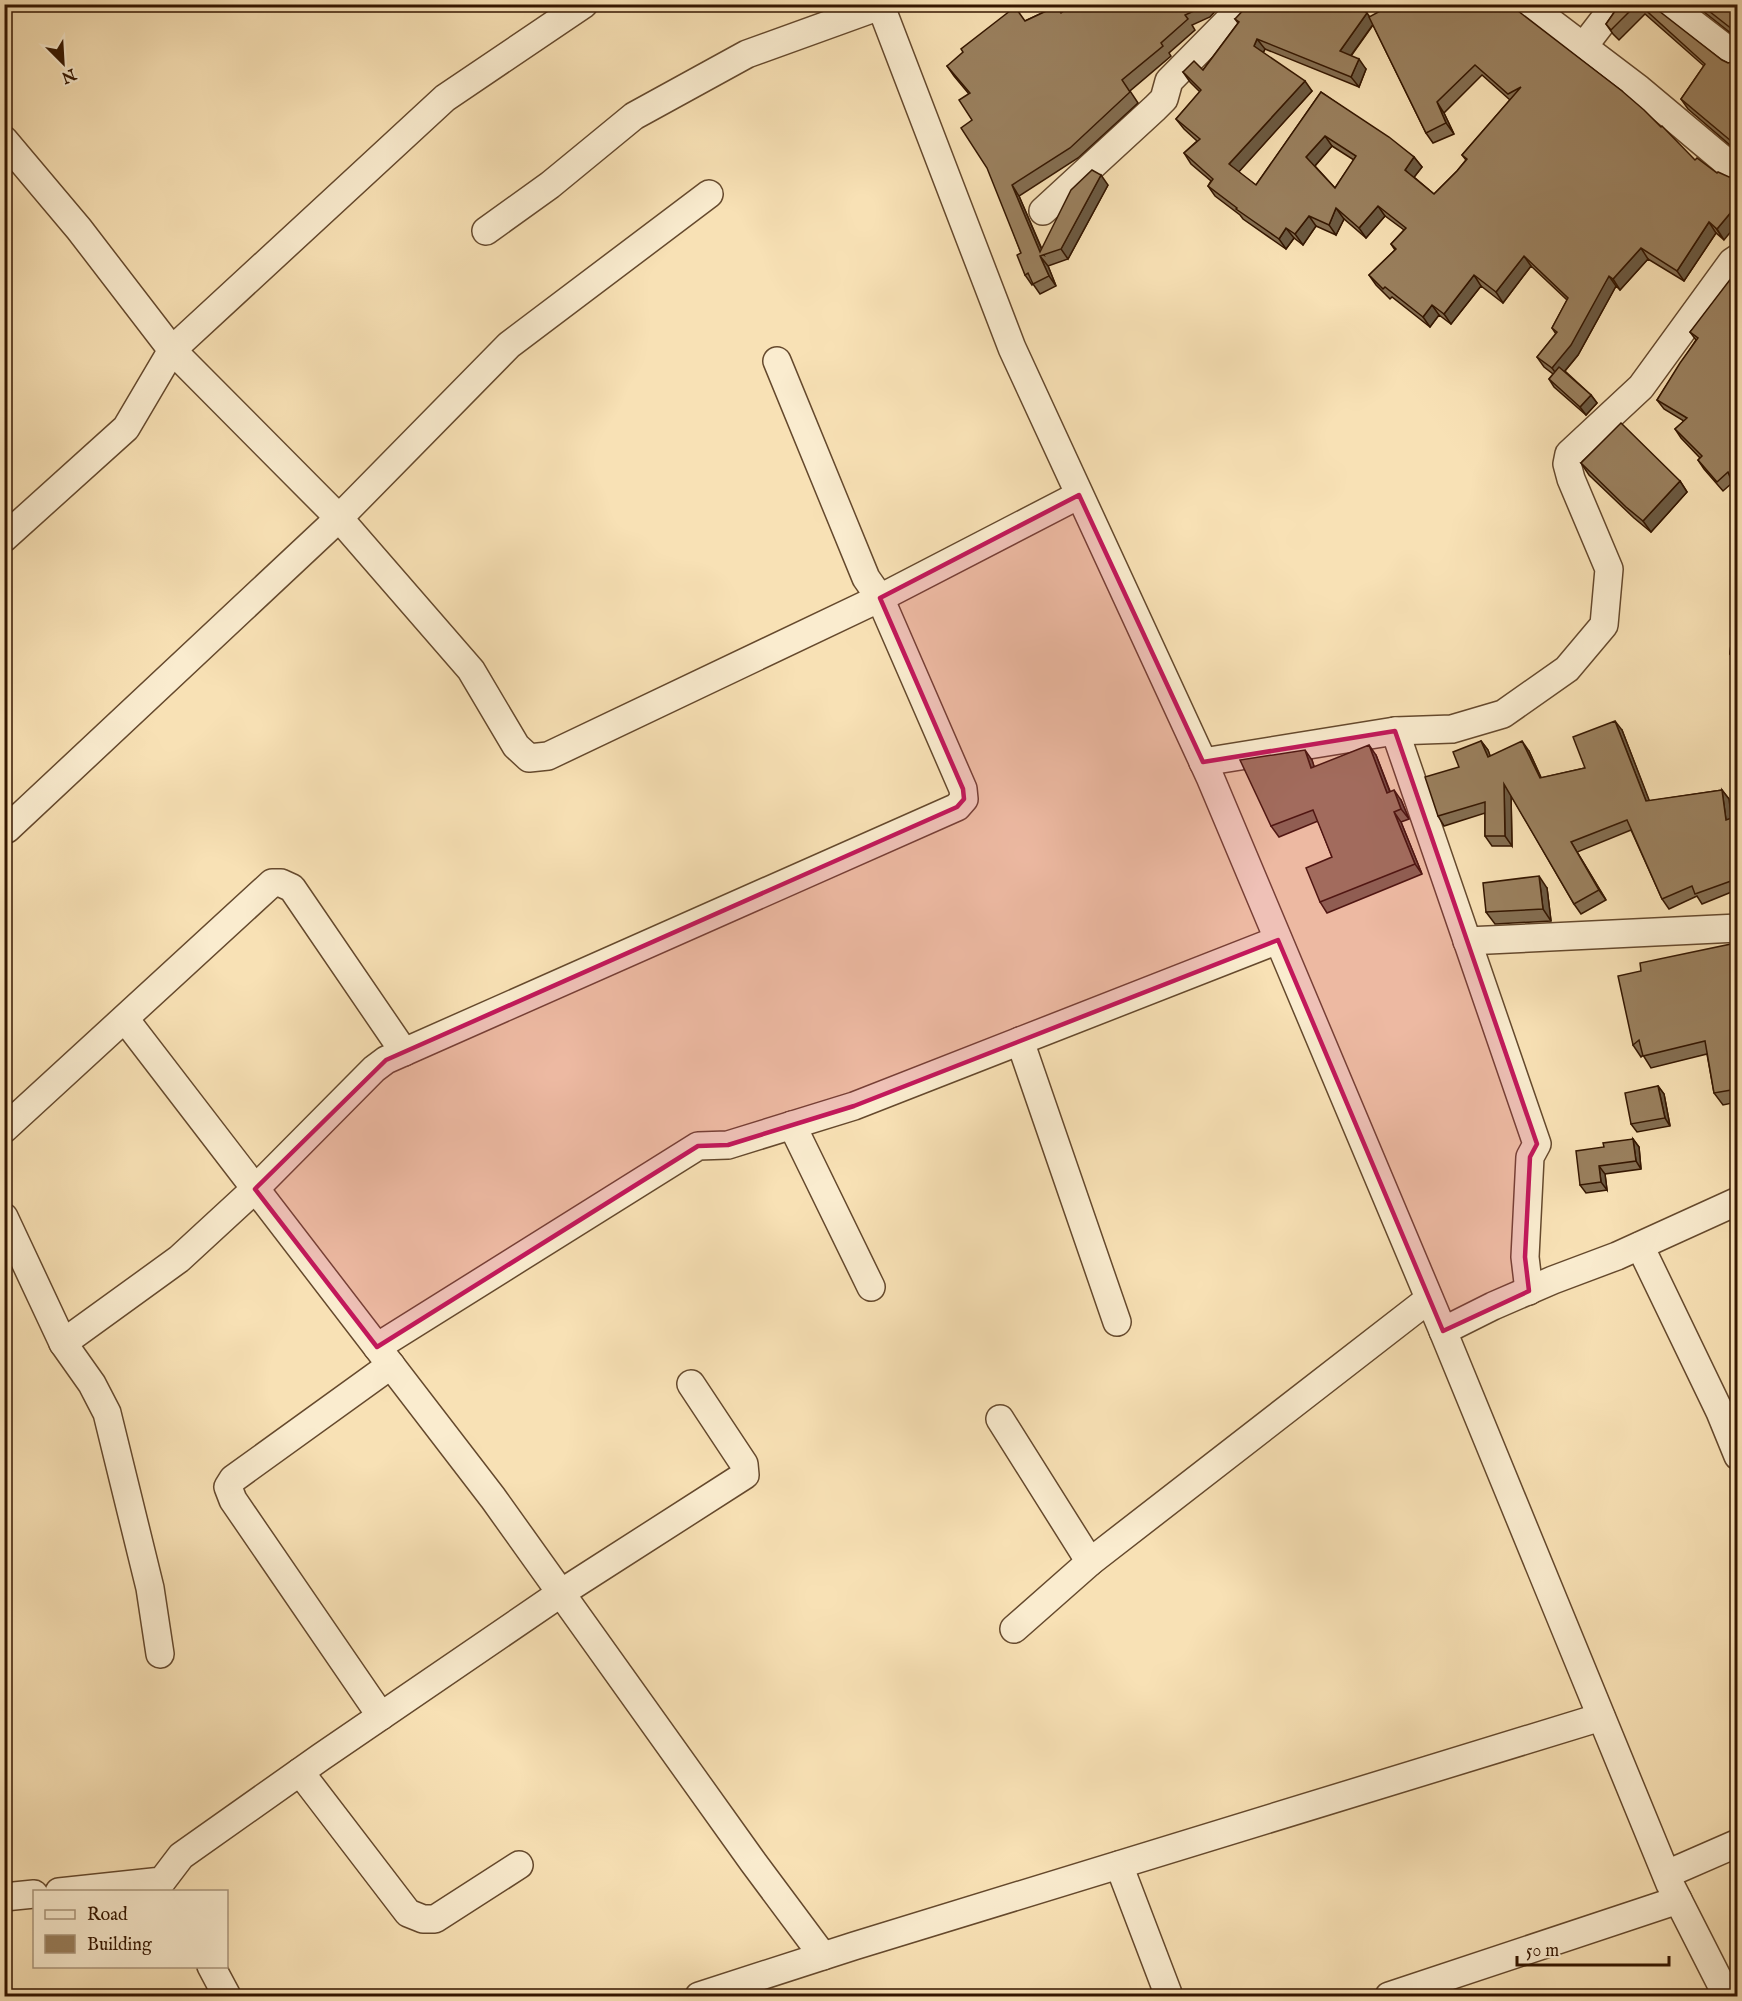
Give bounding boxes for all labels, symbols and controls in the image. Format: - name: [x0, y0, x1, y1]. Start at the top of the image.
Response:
- north arrow: [33, 33, 93, 93]
- text: N: [58, 63, 80, 87]
- legend: [33, 1890, 228, 1968]
- text: Road: [87, 1904, 128, 1927]
- scale bar: [1517, 1929, 1668, 1967]
- text: Building: [87, 1934, 152, 1957]
- text: 50 m: [1526, 1940, 1559, 1963]

